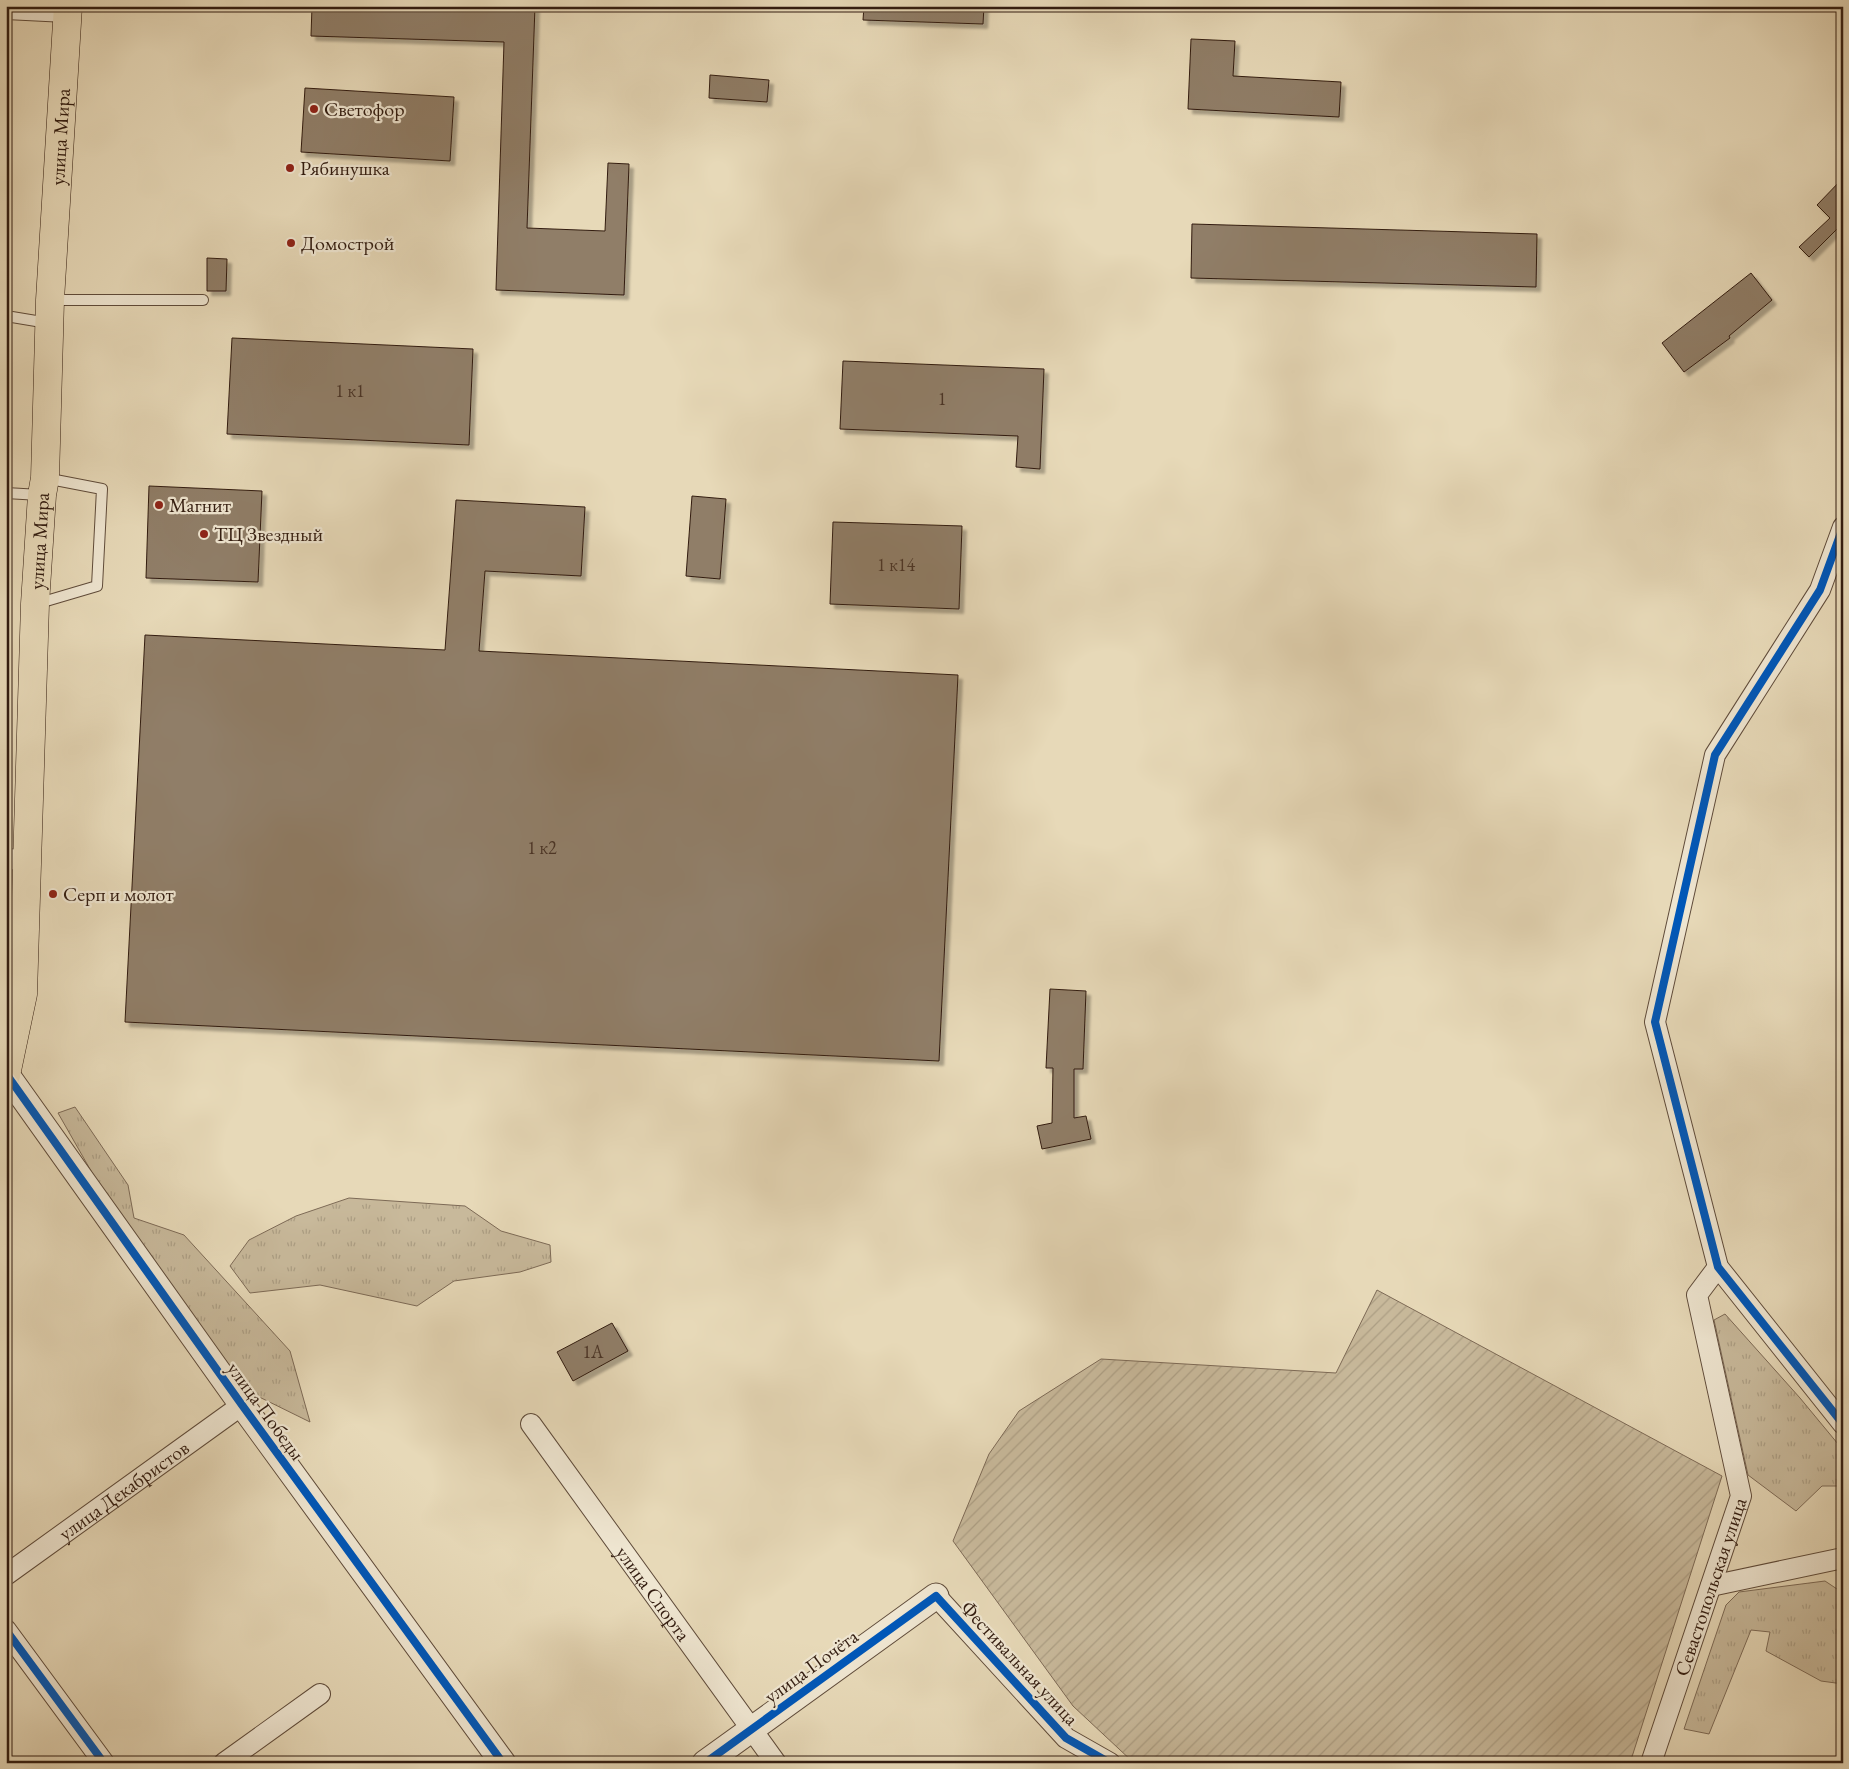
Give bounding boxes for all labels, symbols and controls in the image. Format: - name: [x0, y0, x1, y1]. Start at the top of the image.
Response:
- street label: улица Мира: [44, 87, 76, 186]
- place label: Светофор: [324, 96, 405, 122]
- marker: Светофор: [308, 103, 320, 115]
- place label: Рябинушка: [300, 155, 390, 181]
- marker: Рябинушка: [284, 162, 296, 174]
- place label: Домострой: [301, 230, 395, 256]
- marker: Домострой: [285, 237, 297, 249]
- house number: 1 к1: [335, 379, 365, 402]
- house number: 1: [938, 387, 946, 410]
- street label: улица Мира: [23, 492, 55, 590]
- place label: Магнит: [169, 492, 231, 518]
- marker: Магнит: [153, 499, 165, 511]
- place label: ТЦ Звездный: [214, 521, 323, 547]
- marker: ТЦ Звездный: [198, 528, 210, 540]
- house number: 1 к14: [877, 553, 915, 576]
- house number: 1 к2: [527, 836, 557, 859]
- place label: Серп и молот: [63, 881, 174, 907]
- marker: Серп и молот: [47, 888, 59, 900]
- house number: 1А: [582, 1340, 604, 1363]
- street label: улица Победы: [221, 1357, 311, 1465]
- street label: улица Декабристов: [53, 1434, 194, 1546]
- street label: Севастопольская улица: [1668, 1494, 1753, 1679]
- street label: улица Спорта: [610, 1541, 697, 1646]
- street label: Фестивальная улица: [955, 1595, 1085, 1731]
- street label: улица Почёта: [759, 1623, 863, 1709]

